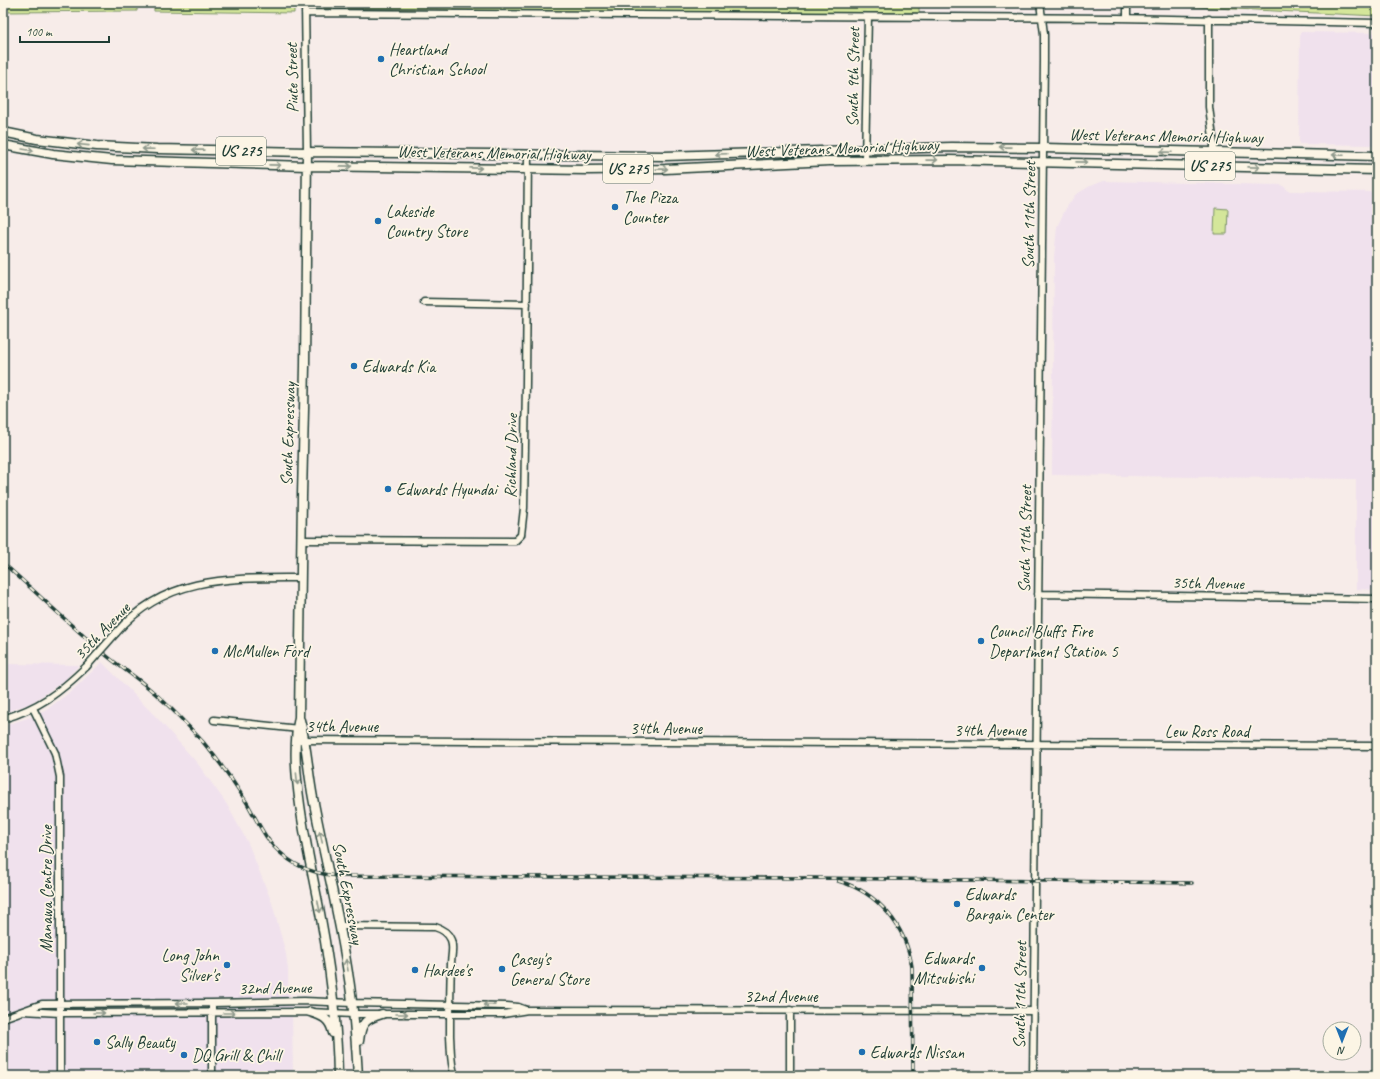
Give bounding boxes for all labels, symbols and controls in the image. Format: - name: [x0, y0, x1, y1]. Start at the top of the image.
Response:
- scale bar: [20, 18, 109, 44]
- text: 100 m: [26, 24, 53, 40]
- street label: South 9th Street: [842, 25, 864, 127]
- place label: Heartland Christian School: [389, 39, 488, 80]
- street label: Piute Street: [281, 41, 303, 113]
- marker: Heartland Christian School: [376, 54, 386, 64]
- street label: West Veterans Memorial Highway: [1069, 124, 1264, 148]
- street label: West Veterans Memorial Highway: [745, 134, 940, 162]
- road number: US 275: [216, 137, 266, 165]
- one-way arrow: [77, 141, 90, 149]
- street label: West Veterans Memorial Highway: [397, 141, 592, 165]
- one-way arrow: [999, 144, 1012, 151]
- one-way arrow: [142, 145, 155, 153]
- one-way arrow: [21, 146, 34, 154]
- one-way arrow: [192, 146, 205, 154]
- one-way arrow: [1160, 148, 1173, 155]
- one-way arrow: [715, 150, 728, 158]
- one-way arrow: [1332, 151, 1345, 159]
- road number: US 275: [1185, 152, 1235, 180]
- road number: US 275: [603, 155, 653, 183]
- one-way arrow: [925, 156, 938, 164]
- one-way arrow: [1075, 158, 1088, 166]
- street label: South 11th Street: [1018, 159, 1040, 269]
- one-way arrow: [268, 161, 281, 169]
- one-way arrow: [339, 163, 352, 170]
- one-way arrow: [1247, 163, 1260, 170]
- one-way arrow: [469, 164, 482, 172]
- one-way arrow: [655, 165, 668, 173]
- place label: The Pizza Counter: [623, 187, 680, 228]
- place label: Lakeside Country Store: [386, 201, 469, 242]
- marker: The Pizza Counter: [610, 202, 620, 212]
- marker: Lakeside Country Store: [373, 216, 383, 226]
- place label: Edwards Kia: [362, 356, 437, 377]
- marker: Edwards Kia: [349, 361, 359, 371]
- street label: South Expressway: [276, 381, 300, 486]
- street label: Richland Drive: [500, 412, 522, 498]
- place label: Edwards Hyundai: [396, 479, 499, 500]
- street label: South 11th Street: [1014, 483, 1036, 593]
- marker: Edwards Hyundai: [383, 484, 393, 494]
- street label: 35th Avenue: [1172, 572, 1246, 594]
- street label: 35th Avenue: [69, 597, 136, 664]
- place label: Council Bluffs Fire Department Station 5: [989, 621, 1119, 662]
- marker: Council Bluffs Fire Department Station 5: [976, 636, 986, 646]
- place label: McMullen Ford: [223, 641, 311, 662]
- marker: McMullen Ford: [210, 646, 220, 656]
- street label: 34th Avenue: [306, 716, 379, 737]
- street label: 34th Avenue: [630, 718, 703, 739]
- street label: 34th Avenue: [954, 720, 1027, 741]
- street label: Lew Ross Road: [1165, 721, 1251, 742]
- one-way arrow: [293, 772, 301, 785]
- street label: Manawa Centre Drive: [36, 824, 57, 952]
- one-way arrow: [317, 831, 325, 844]
- street label: South Expressway: [328, 840, 368, 947]
- place label: Edwards Bargain Center: [965, 884, 1056, 925]
- marker: Edwards Bargain Center: [952, 899, 962, 909]
- one-way arrow: [315, 900, 323, 913]
- street label: South 11th Street: [1009, 939, 1031, 1049]
- place label: Long John Silver's: [161, 945, 221, 986]
- place label: Edwards Mitsubishi: [913, 948, 976, 989]
- place label: Casey's General Store: [510, 949, 590, 990]
- one-way arrow: [343, 959, 351, 972]
- marker: Long John Silver's: [222, 960, 232, 970]
- place label: Hardee's: [423, 960, 474, 981]
- marker: Edwards Mitsubishi: [977, 963, 987, 973]
- marker: Casey's General Store: [497, 964, 507, 974]
- marker: Hardee's: [410, 965, 420, 975]
- street label: 32nd Avenue: [238, 977, 313, 999]
- street label: 32nd Avenue: [745, 986, 819, 1007]
- one-way arrow: [176, 999, 189, 1007]
- one-way arrow: [483, 1002, 496, 1009]
- one-way arrow: [92, 1009, 105, 1017]
- one-way arrow: [222, 1009, 235, 1017]
- one-way arrow: [395, 1010, 408, 1018]
- north arrow: [1322, 1021, 1362, 1061]
- place label: Sally Beauty: [105, 1032, 176, 1053]
- marker: Sally Beauty: [92, 1037, 102, 1047]
- place label: Edwards Nissan: [870, 1042, 965, 1063]
- text: N: [1336, 1044, 1345, 1058]
- place label: DQ Grill & Chill: [192, 1045, 284, 1066]
- marker: Edwards Nissan: [857, 1047, 867, 1057]
- marker: DQ Grill & Chill: [179, 1050, 189, 1060]

